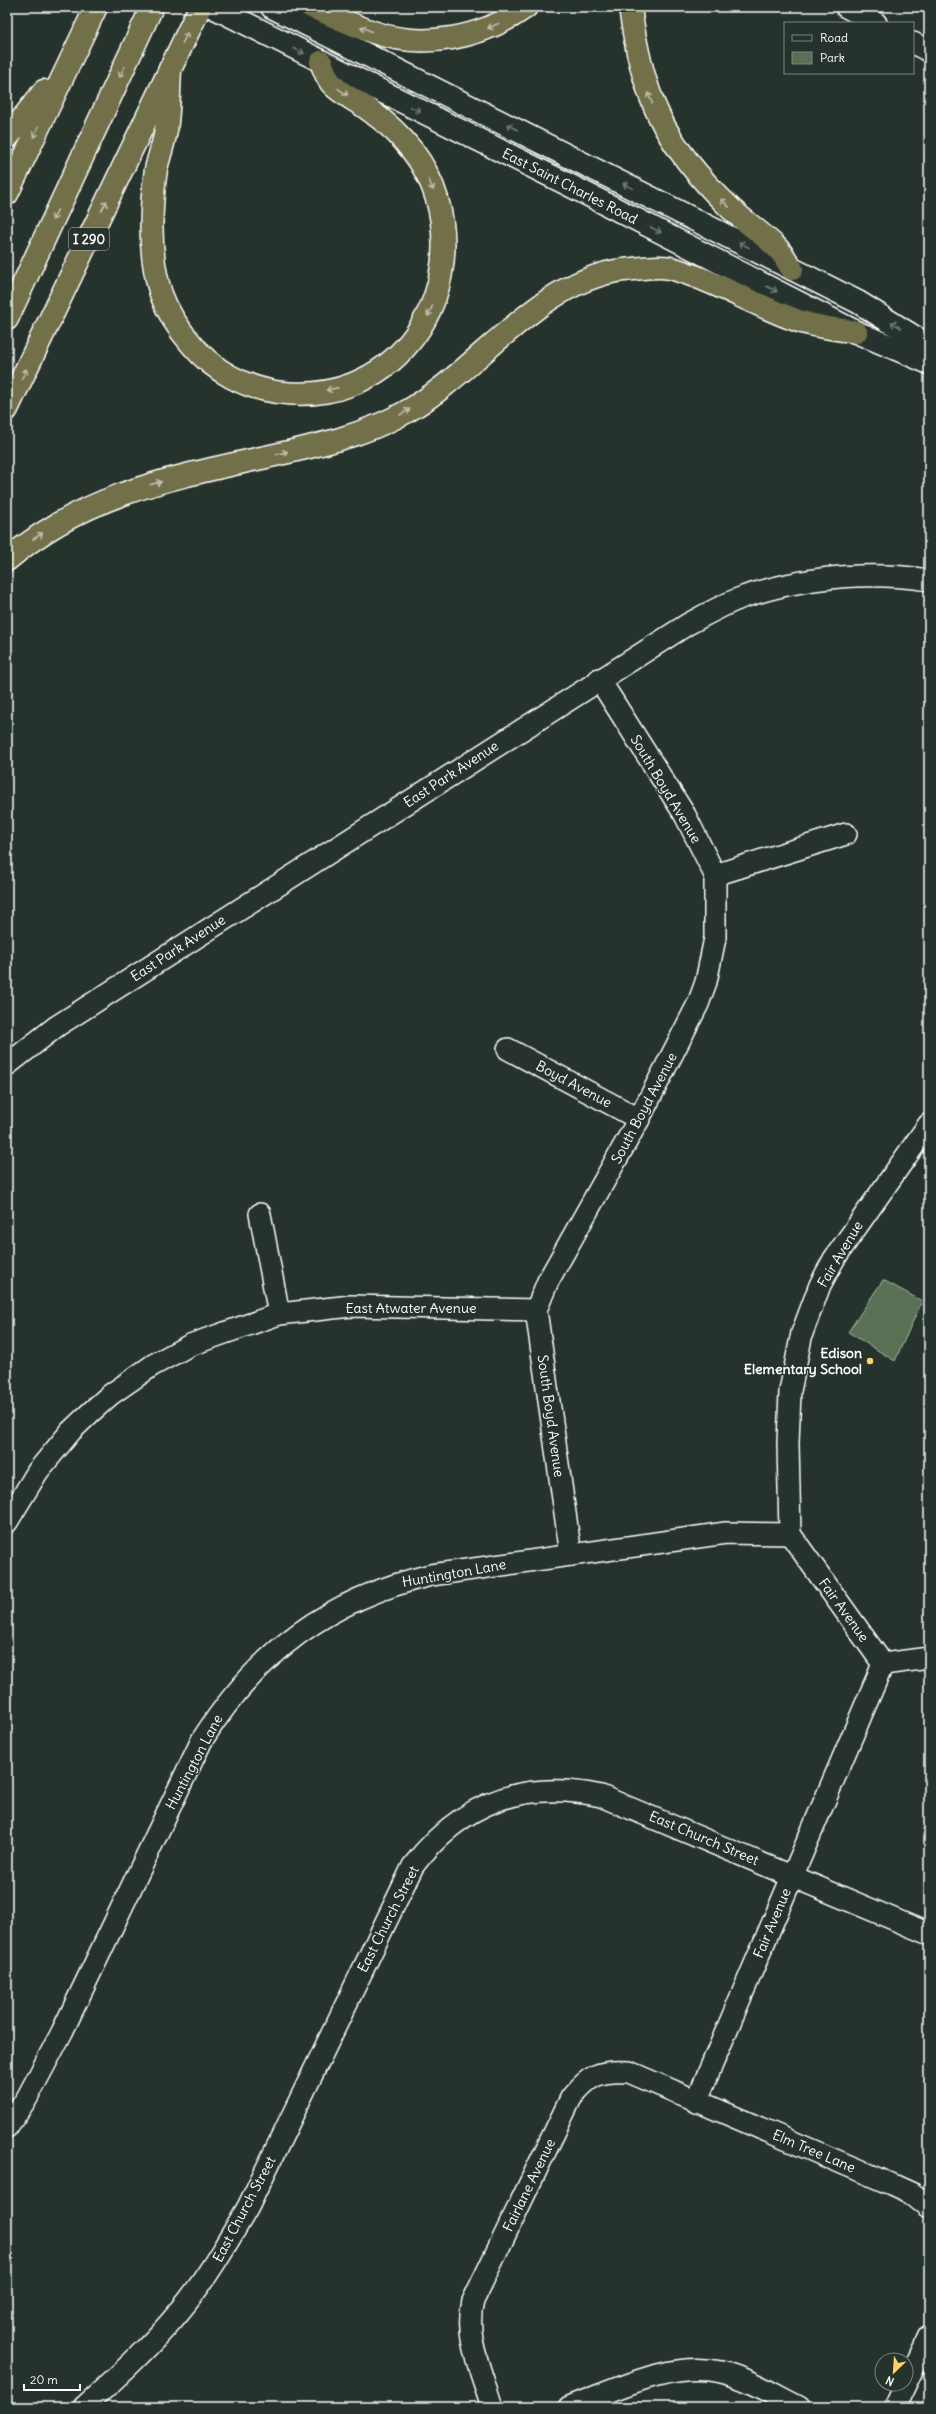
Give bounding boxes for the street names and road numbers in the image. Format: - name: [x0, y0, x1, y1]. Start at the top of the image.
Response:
- street label: East Saint Charles Road: [499, 144, 641, 228]
- road number: I 290: [69, 228, 109, 250]
- street label: South Boyd Avenue: [626, 731, 706, 847]
- street label: East Park Avenue: [400, 737, 502, 811]
- street label: East Park Avenue: [127, 911, 229, 985]
- street label: South Boyd Avenue: [607, 1049, 681, 1167]
- street label: Boyd Avenue: [533, 1056, 615, 1112]
- street label: Fair Avenue: [813, 1217, 867, 1291]
- street label: East Atwater Avenue: [345, 1299, 477, 1317]
- street label: South Boyd Avenue: [533, 1354, 569, 1478]
- street label: Huntington Lane: [401, 1555, 507, 1591]
- street label: Fair Avenue: [815, 1575, 873, 1645]
- street label: Huntington Lane: [161, 1711, 227, 1813]
- street label: East Church Street: [646, 1807, 762, 1869]
- street label: East Church Street: [353, 1862, 423, 1975]
- street label: Fair Avenue: [749, 1885, 795, 1961]
- street label: Elm Tree Lane: [770, 2125, 858, 2177]
- street label: Fairlane Avenue: [499, 2136, 559, 2234]
- street label: East Church Street: [209, 2153, 280, 2265]

